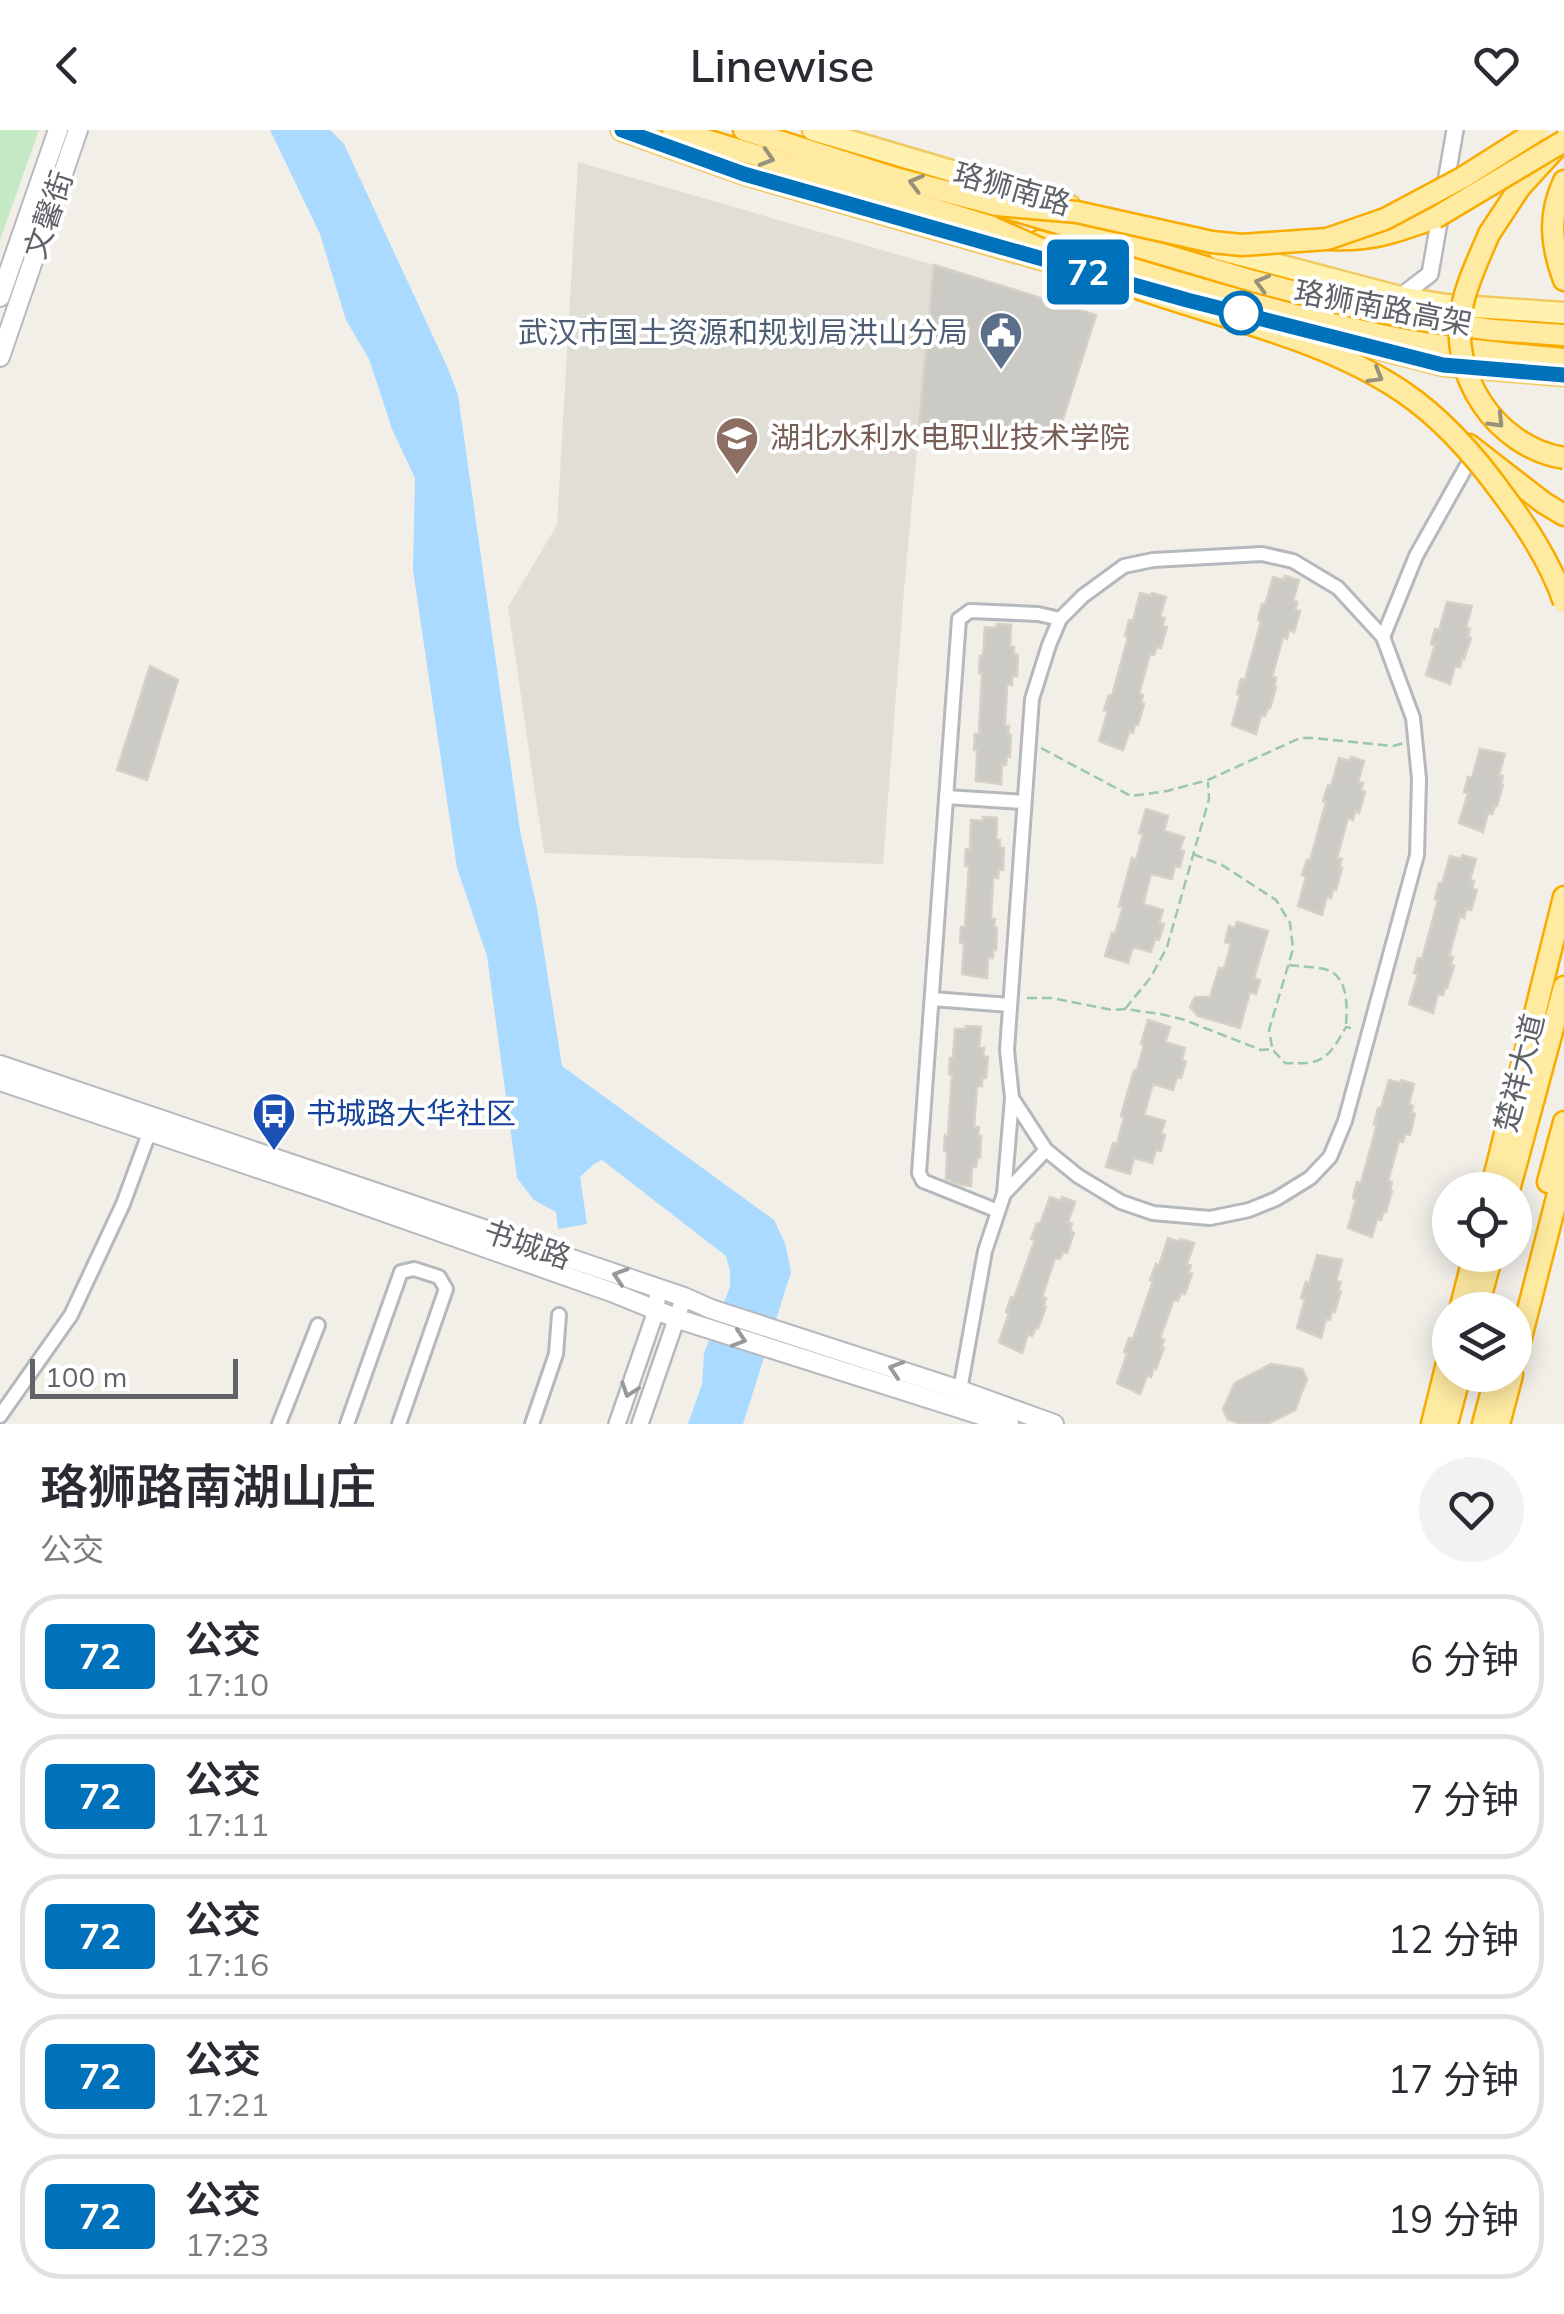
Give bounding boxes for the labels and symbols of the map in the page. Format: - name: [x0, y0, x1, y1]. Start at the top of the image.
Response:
- one-way arrow: [757, 146, 774, 167]
- street label: 珞狮南路: [949, 153, 1075, 223]
- street label: 文馨街: [15, 166, 81, 263]
- one-way arrow: [908, 174, 925, 195]
- line badge: 72: [1043, 240, 1133, 304]
- street label: 珞狮南路高架: [1291, 271, 1475, 343]
- one-way arrow: [1254, 273, 1271, 294]
- unlabelled marker: [1220, 292, 1262, 334]
- public building icon: 武汉市国土资源和规划局洪山分局: [978, 310, 1024, 371]
- place label: 武汉市国土资源和规划局洪山分局: [518, 313, 968, 351]
- one-way arrow: [1365, 364, 1383, 383]
- one-way arrow: [1485, 410, 1503, 428]
- school or university icon: 湖北水利水电职业技术学院: [714, 415, 760, 476]
- place label: 湖北水利水电职业技术学院: [770, 418, 1130, 456]
- street label: 楚祥大道: [1486, 1010, 1552, 1136]
- bus stop icon: 书城路大华社区: [251, 1091, 297, 1152]
- place label: 书城路大华社区: [306, 1094, 516, 1132]
- street label: 书城路: [479, 1211, 576, 1277]
- one-way arrow: [612, 1268, 629, 1288]
- one-way arrow: [729, 1328, 746, 1348]
- scale bar: [30, 1354, 238, 1398]
- one-way arrow: [888, 1360, 905, 1380]
- one-way arrow: [620, 1381, 640, 1398]

